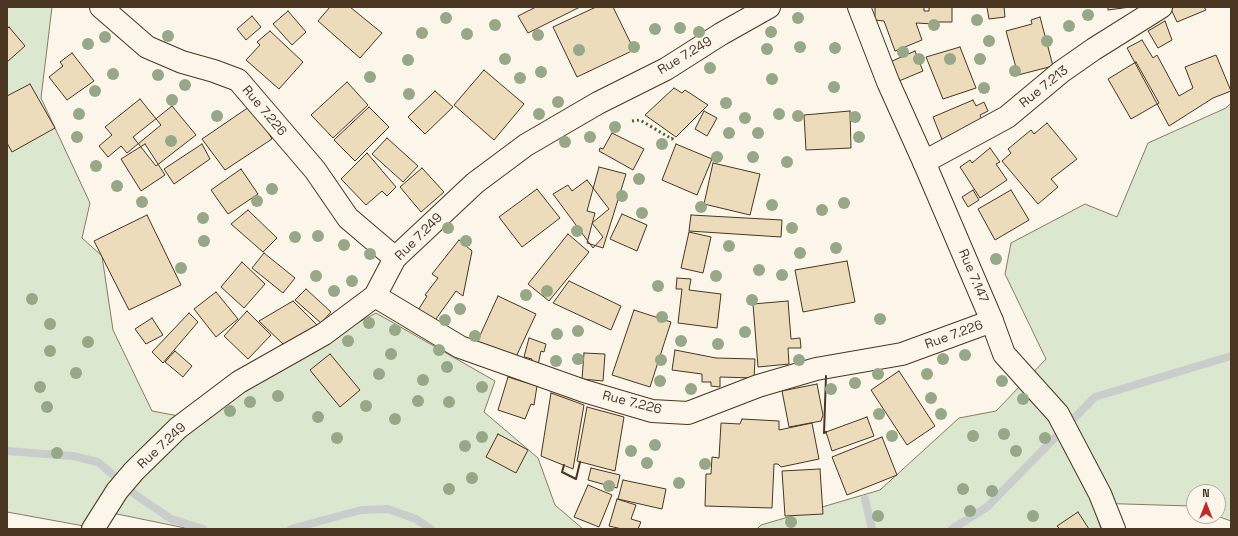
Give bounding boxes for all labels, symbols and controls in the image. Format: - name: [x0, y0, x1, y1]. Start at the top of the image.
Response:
- street label: Rue 7.249: [655, 34, 715, 78]
- street label: Rue 7.213: [1017, 63, 1071, 111]
- street label: Rue 7.226: [239, 83, 289, 139]
- street label: Rue 7.249: [392, 210, 446, 264]
- street label: Rue 7.147: [955, 247, 991, 305]
- street label: Rue 7.226: [923, 317, 985, 353]
- street label: Rue 7.226: [601, 388, 663, 418]
- street label: Rue 7.249: [135, 420, 189, 472]
- north arrow: [1186, 484, 1226, 524]
- text: N: [1202, 486, 1210, 500]

